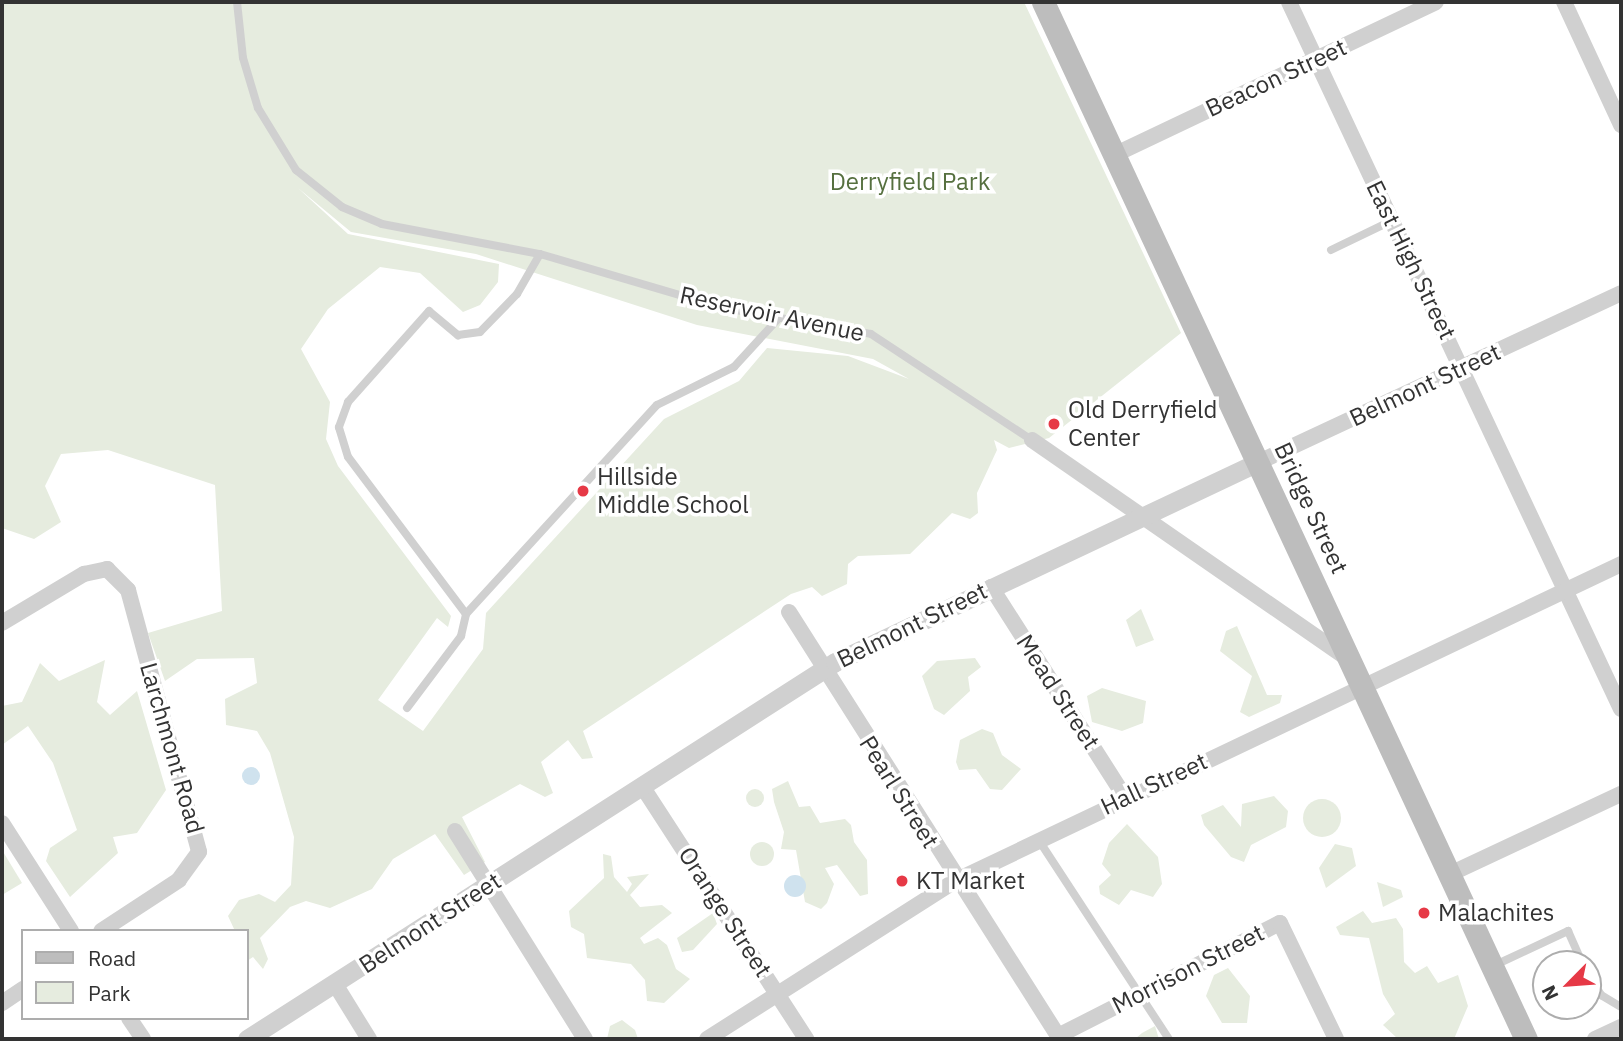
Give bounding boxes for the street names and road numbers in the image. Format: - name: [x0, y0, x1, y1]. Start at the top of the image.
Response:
- street label: Beacon Street: [1201, 33, 1351, 123]
- street label: East High Street: [1360, 176, 1462, 344]
- street label: Reservoir Avenue: [677, 280, 867, 348]
- street label: Belmont Street: [1345, 337, 1505, 433]
- street label: Bridge Street: [1268, 438, 1354, 578]
- street label: Belmont Street: [832, 576, 992, 674]
- street label: Mead Street: [1010, 629, 1106, 755]
- street label: Larchmont Road: [134, 659, 210, 837]
- street label: Pearl Street: [853, 731, 945, 853]
- street label: Hall Street: [1096, 747, 1212, 821]
- street label: Orange Street: [672, 842, 778, 982]
- street label: Belmont Street: [354, 866, 506, 980]
- street label: Morrison Street: [1107, 918, 1269, 1020]

